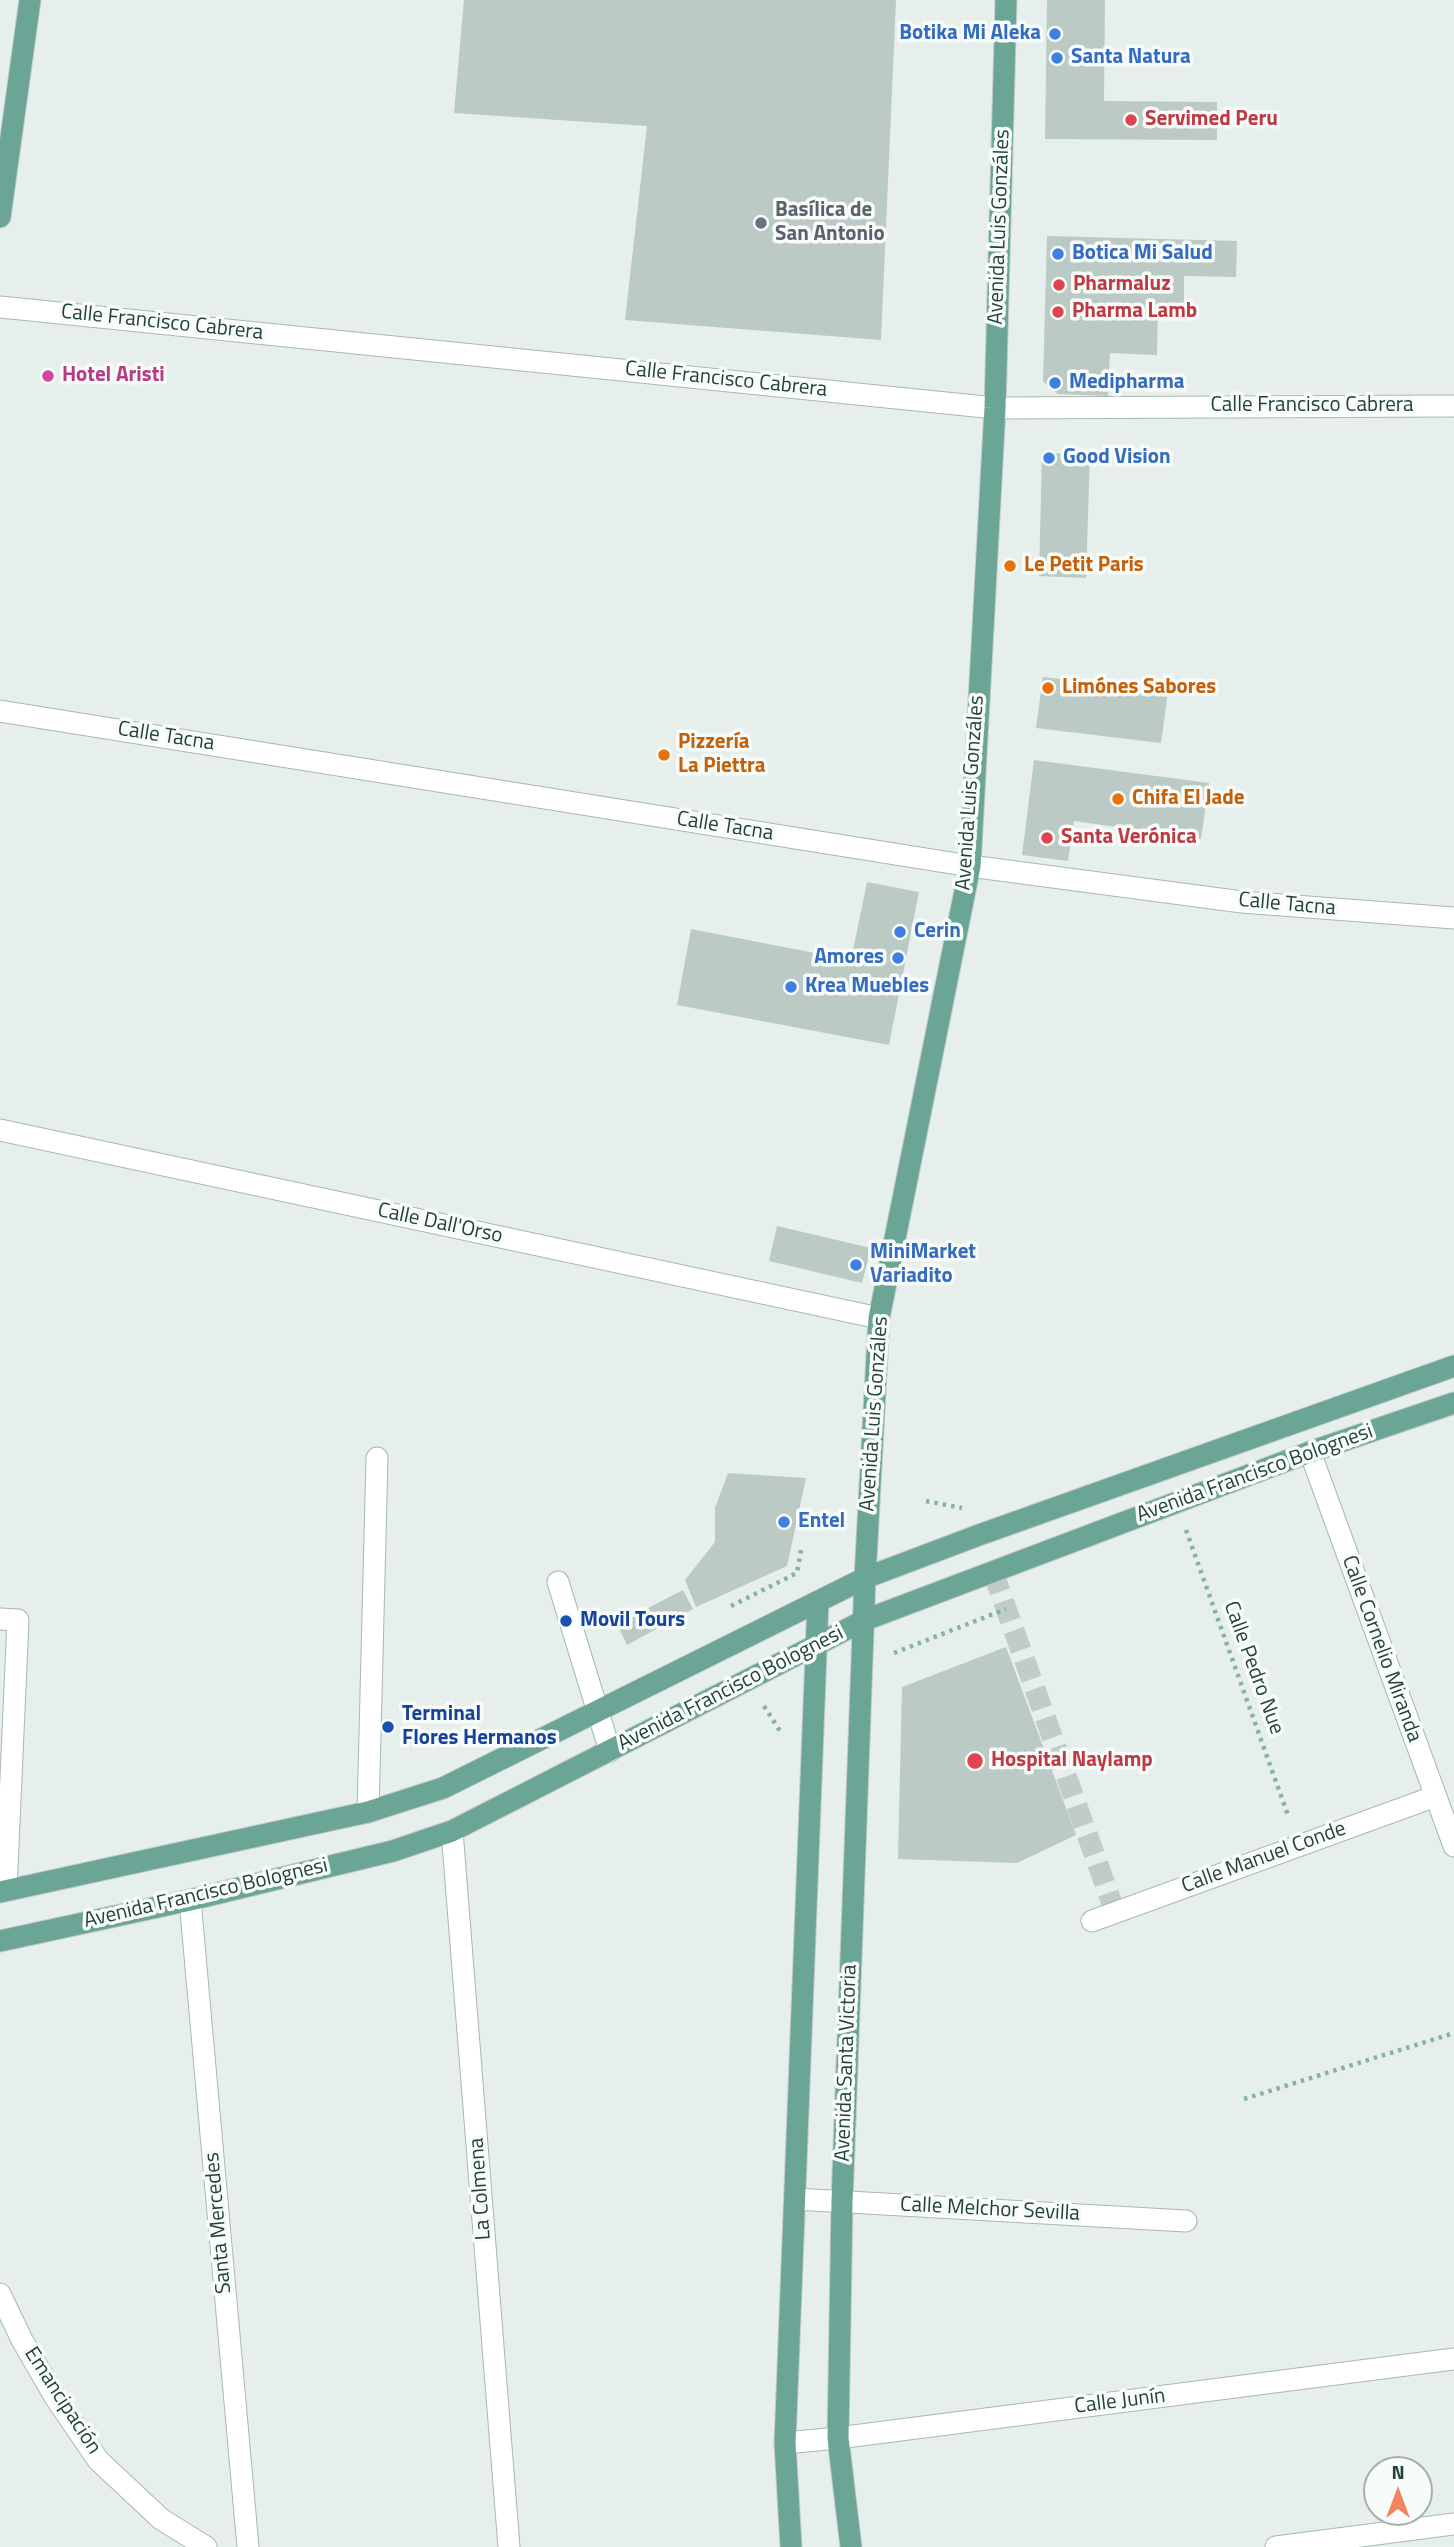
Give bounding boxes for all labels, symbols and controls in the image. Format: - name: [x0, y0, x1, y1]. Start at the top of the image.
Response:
- place label: Botika Mi Aleka: [899, 21, 1041, 47]
- marker: Botika Mi Aleka: [1047, 26, 1063, 42]
- place label: Santa Natura: [1071, 45, 1191, 71]
- marker: Santa Natura: [1049, 50, 1065, 66]
- place label: Servimed Peru: [1145, 107, 1278, 133]
- marker: Servimed Peru: [1123, 112, 1139, 128]
- street label: Avenida Luis Gonzáles: [984, 129, 1016, 325]
- place label: Basílica de San Antonio: [775, 198, 885, 248]
- marker: Basílica de San Antonio: [753, 215, 769, 231]
- place label: Botica Mi Salud: [1072, 241, 1213, 267]
- marker: Botica Mi Salud: [1050, 246, 1066, 262]
- place label: Pharmaluz: [1073, 272, 1171, 298]
- marker: Pharmaluz: [1051, 277, 1067, 293]
- place label: Pharma Lamb: [1072, 299, 1197, 325]
- street label: Calle Francisco Cabrera: [60, 300, 264, 346]
- marker: Pharma Lamb: [1050, 304, 1066, 320]
- street label: Calle Francisco Cabrera: [624, 357, 828, 403]
- place label: Hotel Aristi: [62, 363, 165, 389]
- marker: Hotel Aristi: [40, 368, 56, 384]
- place label: Medipharma: [1069, 370, 1184, 396]
- marker: Medipharma: [1047, 375, 1063, 391]
- street label: Calle Francisco Cabrera: [1210, 393, 1414, 419]
- place label: Good Vision: [1063, 445, 1171, 471]
- marker: Good Vision: [1041, 450, 1057, 466]
- place label: Le Petit Paris: [1024, 553, 1144, 579]
- marker: Le Petit Paris: [1002, 558, 1018, 574]
- place label: Limónes Sabores: [1062, 675, 1216, 701]
- marker: Limónes Sabores: [1040, 680, 1056, 696]
- street label: Avenida Luis Gonzáles: [952, 695, 990, 891]
- street label: Calle Tacna: [116, 717, 216, 757]
- place label: Pizzería La Piettra: [678, 730, 766, 780]
- marker: Pizzería La Piettra: [656, 747, 672, 763]
- place label: Chifa El Jade: [1132, 786, 1245, 812]
- marker: Chifa El Jade: [1110, 791, 1126, 807]
- street label: Calle Tacna: [675, 807, 775, 847]
- place label: Santa Verónica: [1061, 825, 1197, 851]
- marker: Santa Verónica: [1039, 830, 1055, 846]
- street label: Calle Tacna: [1237, 888, 1337, 922]
- place label: Cerin: [914, 919, 961, 945]
- marker: Cerin: [892, 924, 908, 940]
- place label: Amores: [814, 945, 884, 971]
- marker: Amores: [890, 950, 906, 966]
- place label: Krea Muebles: [805, 974, 929, 1000]
- marker: Krea Muebles: [783, 979, 799, 995]
- street label: Calle Dall'Orso: [375, 1198, 505, 1250]
- place label: MiniMarket Variadito: [870, 1240, 976, 1290]
- marker: MiniMarket Variadito: [848, 1257, 864, 1273]
- street label: Avenida Luis Gonzáles: [856, 1316, 894, 1512]
- street label: Avenida Francisco Bolognesi: [1133, 1419, 1377, 1529]
- place label: Entel: [798, 1509, 845, 1535]
- marker: Entel: [776, 1514, 792, 1530]
- street label: Calle Cornelio Miranda: [1336, 1552, 1426, 1746]
- street label: Calle Pedro Nue: [1217, 1598, 1289, 1738]
- place label: Movil Tours: [580, 1608, 685, 1634]
- marker: Movil Tours: [558, 1613, 574, 1629]
- street label: Avenida Francisco Bolognesi: [614, 1621, 848, 1757]
- place label: Terminal Flores Hermanos: [402, 1702, 557, 1752]
- marker: Terminal Flores Hermanos: [380, 1719, 396, 1735]
- place label: Hospital Naylamp: [991, 1748, 1153, 1774]
- marker: Hospital Naylamp: [965, 1751, 985, 1771]
- street label: Calle Manuel Conde: [1178, 1817, 1350, 1899]
- street label: Avenida Francisco Bolognesi: [82, 1854, 330, 1934]
- street label: Avenida Santa Victoria: [831, 1964, 863, 2162]
- street label: La Colmena: [465, 2137, 497, 2241]
- street label: Santa Mercedes: [200, 2151, 238, 2295]
- street label: Calle Melchor Sevilla: [899, 2193, 1081, 2227]
- street label: Emancipación: [18, 2343, 106, 2459]
- street label: Calle Junín: [1073, 2384, 1167, 2420]
- north arrow: [1363, 2456, 1433, 2526]
- text: N: [1391, 2457, 1405, 2486]

